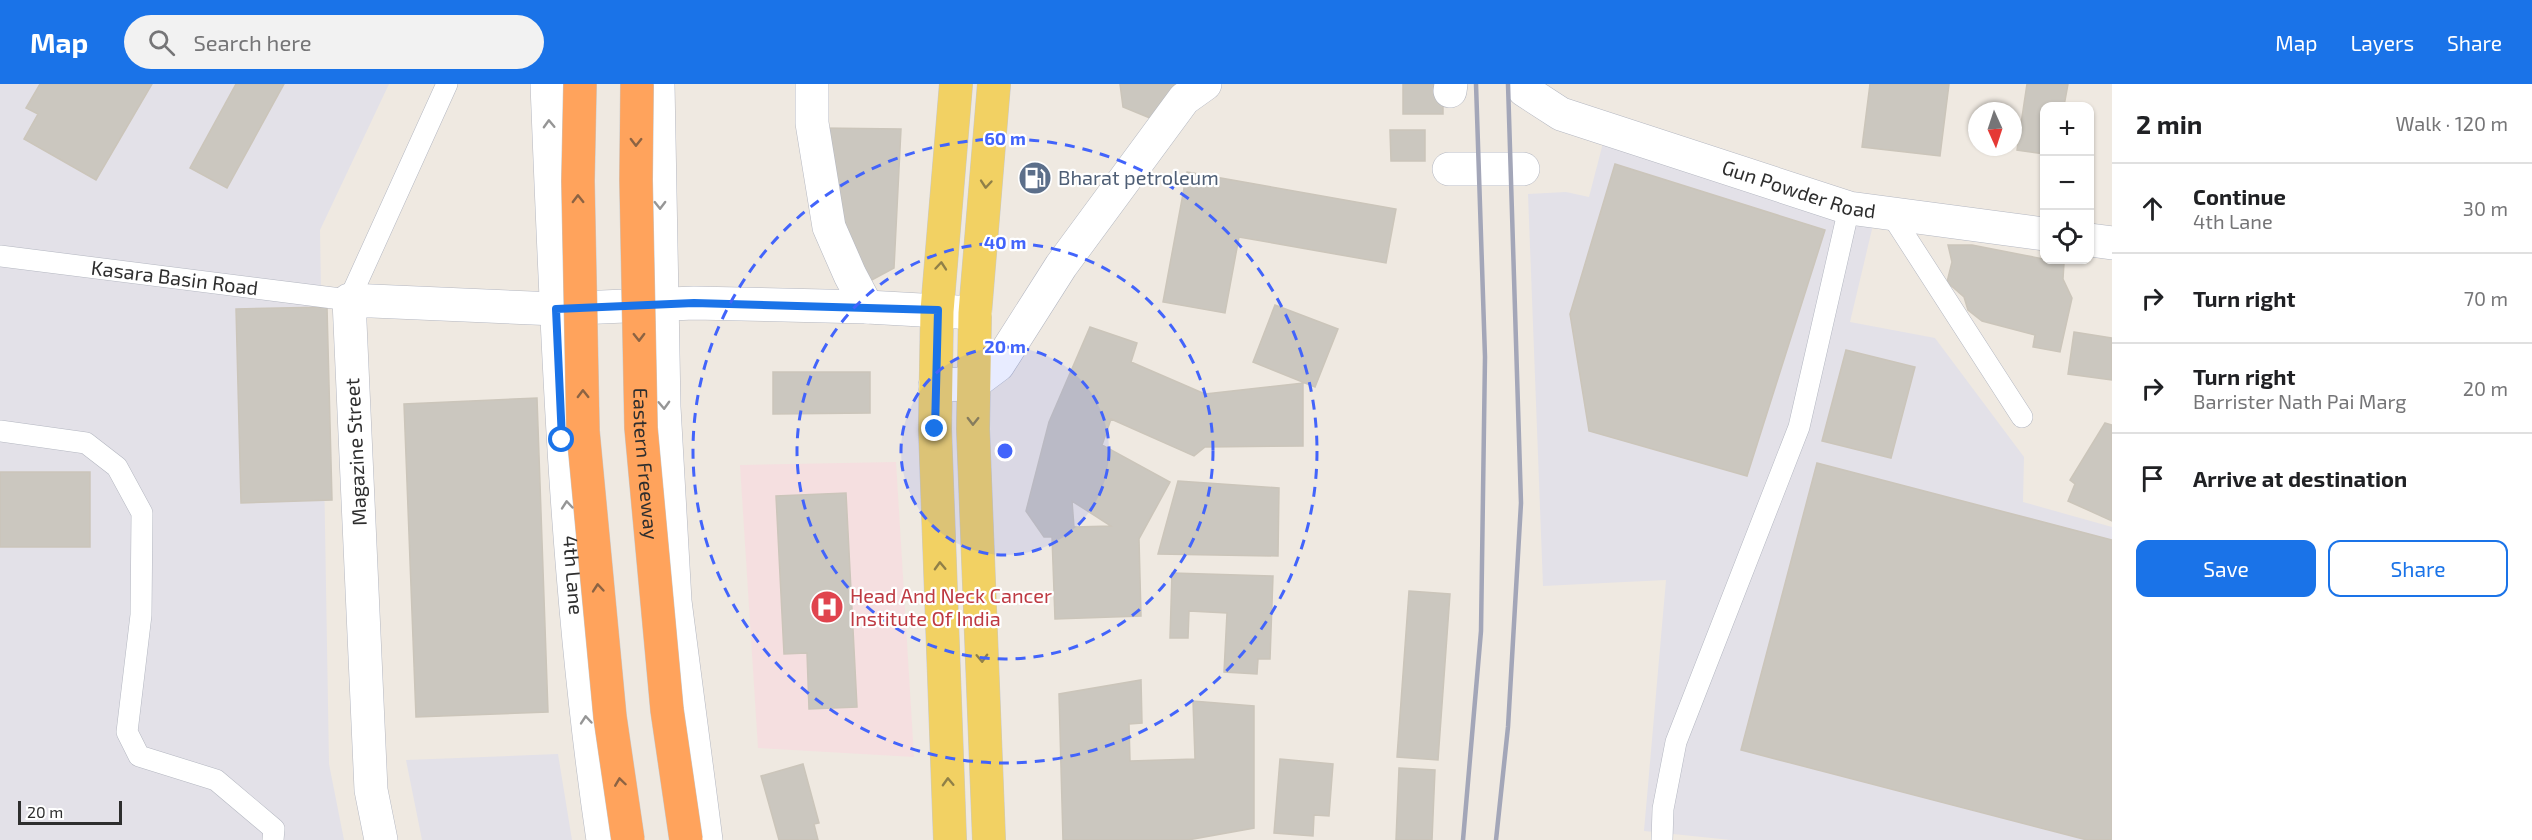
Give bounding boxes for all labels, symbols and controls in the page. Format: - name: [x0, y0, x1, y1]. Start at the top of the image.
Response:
- search box: [124, 15, 544, 69]
- text: Map: [30, 25, 88, 59]
- icon: search: [145, 26, 178, 59]
- text: Search here: [193, 29, 312, 55]
- text: Map: [2275, 30, 2317, 55]
- text: Layers: [2350, 30, 2414, 55]
- text: Share: [2447, 30, 2502, 55]
- north arrow: [1968, 102, 2022, 156]
- map controls: [2040, 102, 2094, 264]
- button: +: [2040, 102, 2094, 156]
- text: 2 min: [2136, 108, 2202, 139]
- text: Walk · 120 m: [2396, 111, 2508, 135]
- one-way arrow: [542, 120, 555, 129]
- text: 60 m: [984, 127, 1026, 149]
- one-way arrow: [630, 138, 642, 147]
- street label: Gun Powder Road: [1719, 154, 1877, 222]
- button: −: [2040, 156, 2094, 210]
- fuel station icon: Bharat petroleum: [1017, 160, 1053, 196]
- place label: Bharat petroleum: [1058, 165, 1219, 189]
- one-way arrow: [980, 180, 993, 189]
- text: Continue: [2193, 183, 2286, 209]
- icon: ahead: [2136, 192, 2169, 225]
- one-way arrow: [572, 195, 585, 204]
- text: 30 m: [2463, 196, 2508, 220]
- one-way arrow: [654, 201, 666, 210]
- text: 4th Lane: [2193, 209, 2273, 233]
- button: locate: [2040, 210, 2094, 264]
- text: 40 m: [984, 231, 1026, 253]
- street label: Kasara Basin Road: [90, 255, 260, 299]
- one-way arrow: [934, 261, 947, 271]
- icon: right: [2136, 282, 2169, 315]
- text: Turn right: [2193, 285, 2295, 311]
- text: 70 m: [2464, 286, 2508, 310]
- one-way arrow: [633, 333, 645, 342]
- text: 20 m: [984, 335, 1026, 357]
- text: Turn right: [2193, 363, 2295, 389]
- icon: right: [2136, 372, 2169, 405]
- text: 20 m: [2463, 376, 2508, 400]
- street label: Magazine Street: [339, 377, 371, 527]
- street label: Eastern Freeway: [629, 387, 664, 541]
- text: Barrister Nath Pai Marg: [2193, 389, 2406, 413]
- one-way arrow: [576, 390, 589, 399]
- one-way arrow: [657, 401, 670, 410]
- route end: [921, 415, 947, 441]
- one-way arrow: [967, 416, 979, 425]
- route start: [548, 426, 574, 452]
- centre of rings: [995, 441, 1015, 461]
- icon: arrive: [2136, 462, 2169, 495]
- text: Arrive at destination: [2193, 465, 2407, 491]
- one-way arrow: [561, 500, 574, 509]
- street label: 4th Lane: [559, 535, 589, 616]
- button: Save: [2136, 540, 2316, 597]
- button: Share: [2328, 540, 2508, 597]
- one-way arrow: [934, 561, 946, 570]
- place label: Head And Neck Cancer Institute Of India: [850, 583, 1052, 630]
- one-way arrow: [592, 584, 605, 593]
- hospital icon: Head And Neck Cancer Institute Of India: [809, 589, 845, 625]
- one-way arrow: [975, 653, 988, 662]
- one-way arrow: [580, 715, 593, 724]
- one-way arrow: [942, 777, 954, 786]
- one-way arrow: [614, 778, 626, 787]
- scale bar: [18, 798, 122, 826]
- text: 20 m: [27, 802, 63, 821]

